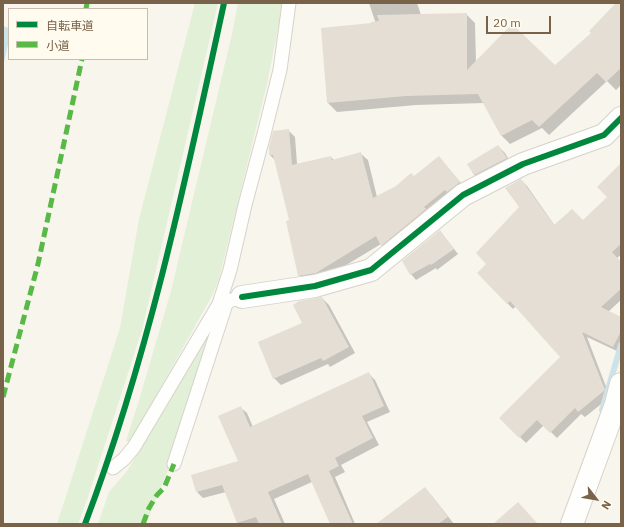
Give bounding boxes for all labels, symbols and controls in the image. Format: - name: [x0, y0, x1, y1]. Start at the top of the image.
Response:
- legend: [8, 8, 148, 60]
- scale bar: [488, 8, 553, 34]
- text: 20 m: [493, 15, 521, 30]
- text: 自転車道: [46, 18, 94, 33]
- text: 小道: [46, 38, 70, 53]
- north arrow: [576, 479, 616, 519]
- text: N: [598, 498, 614, 512]

